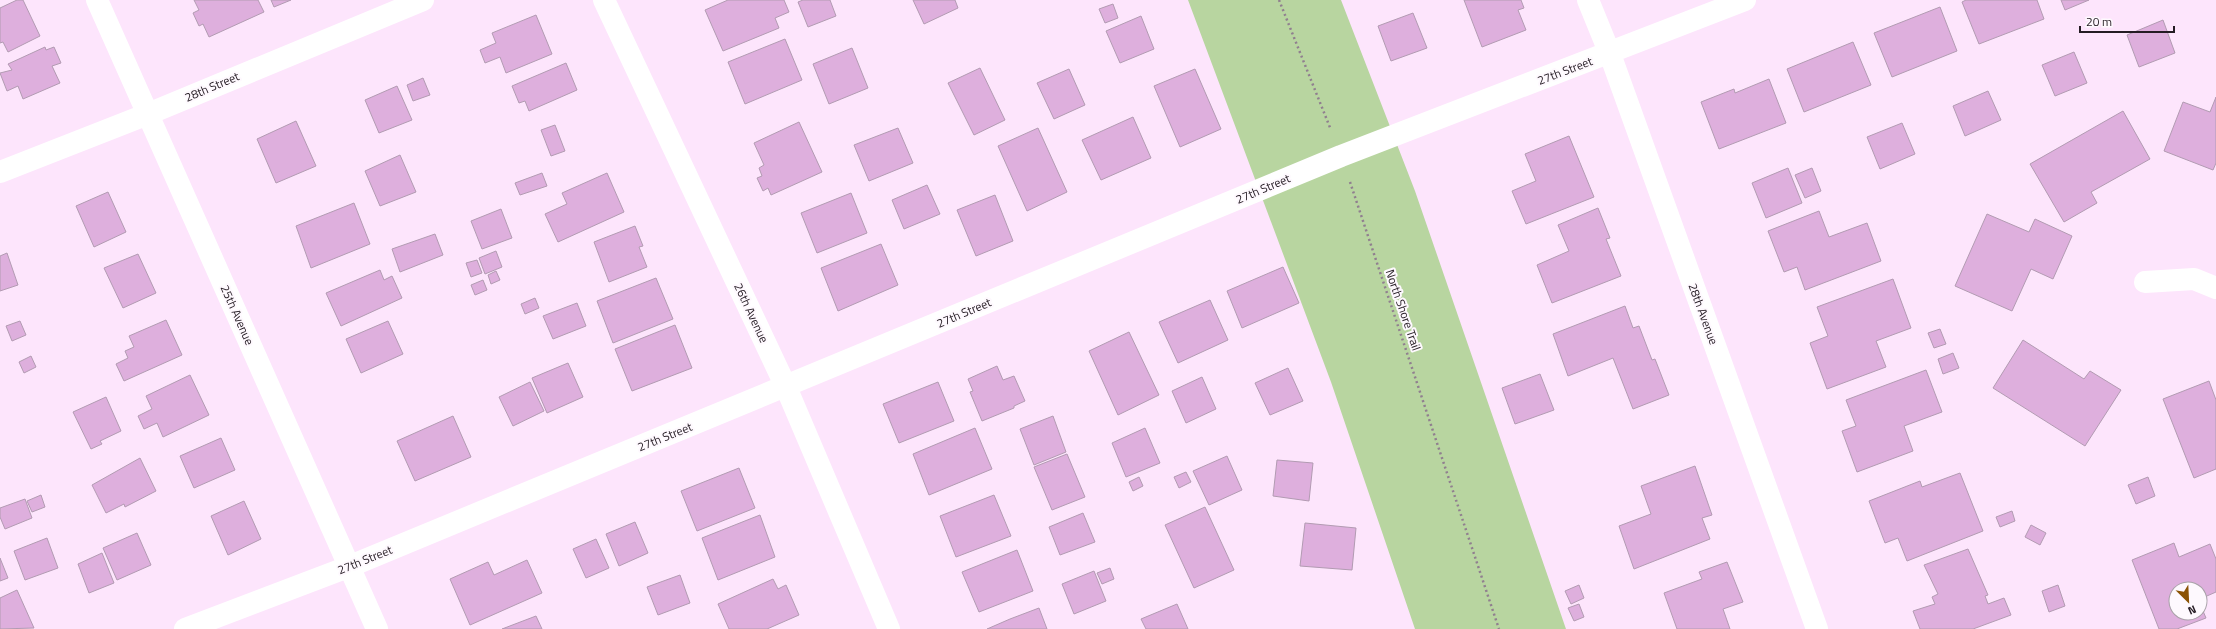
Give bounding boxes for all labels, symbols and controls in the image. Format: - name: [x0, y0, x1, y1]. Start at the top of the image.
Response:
- scale bar: [2080, 8, 2174, 34]
- text: 20 m: [2086, 12, 2112, 31]
- street label: 27th Street: [1534, 51, 1596, 90]
- street label: 28th Street: [182, 66, 243, 107]
- street label: 27th Street: [1233, 168, 1294, 209]
- street label: North Shore Trail: [1381, 267, 1426, 353]
- street label: 26th Avenue: [729, 280, 774, 346]
- street label: 28th Avenue: [1684, 280, 1723, 347]
- street label: 25th Avenue: [216, 282, 259, 348]
- street label: 27th Street: [934, 292, 995, 333]
- street label: 27th Street: [635, 417, 696, 456]
- street label: 27th Street: [335, 540, 396, 579]
- north arrow: [2168, 581, 2208, 621]
- text: N: [2185, 601, 2199, 619]

